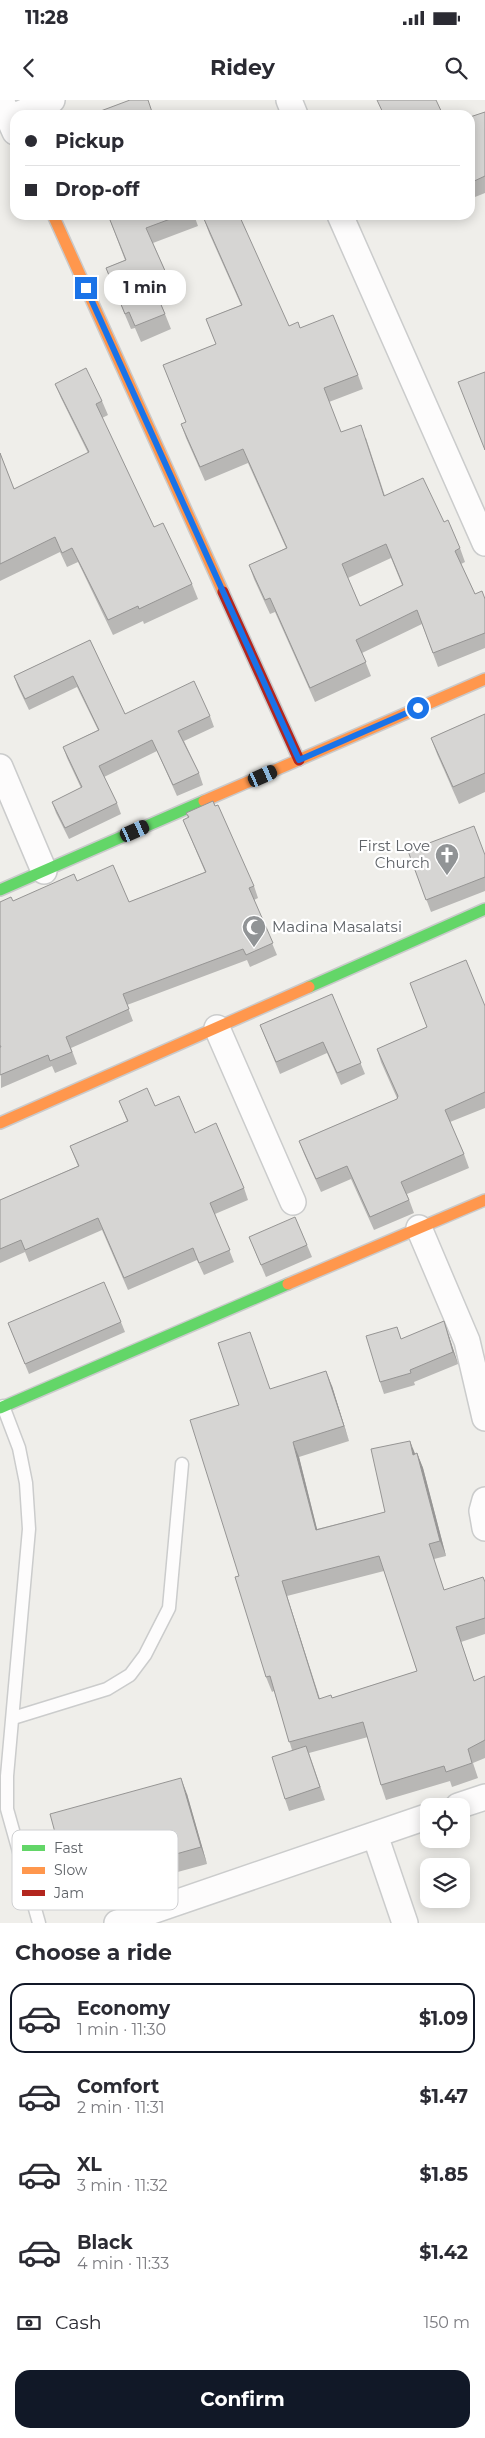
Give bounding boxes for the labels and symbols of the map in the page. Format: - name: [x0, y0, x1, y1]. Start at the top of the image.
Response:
- callout: 1 min: [104, 270, 186, 306]
- route end: [75, 277, 97, 299]
- route start: [407, 697, 429, 719]
- car: [246, 763, 279, 789]
- car: [118, 818, 151, 844]
- place label: First Love Church: [358, 836, 430, 872]
- church icon: First Love Church: [434, 842, 460, 876]
- mosque icon: Madina Masalatsi: [241, 914, 267, 948]
- place label: Madina Masalatsi: [272, 917, 402, 936]
- legend: [12, 1830, 178, 1910]
- text: Fast: [54, 1839, 84, 1857]
- text: Slow: [54, 1861, 88, 1879]
- text: Jam: [53, 1884, 84, 1902]

